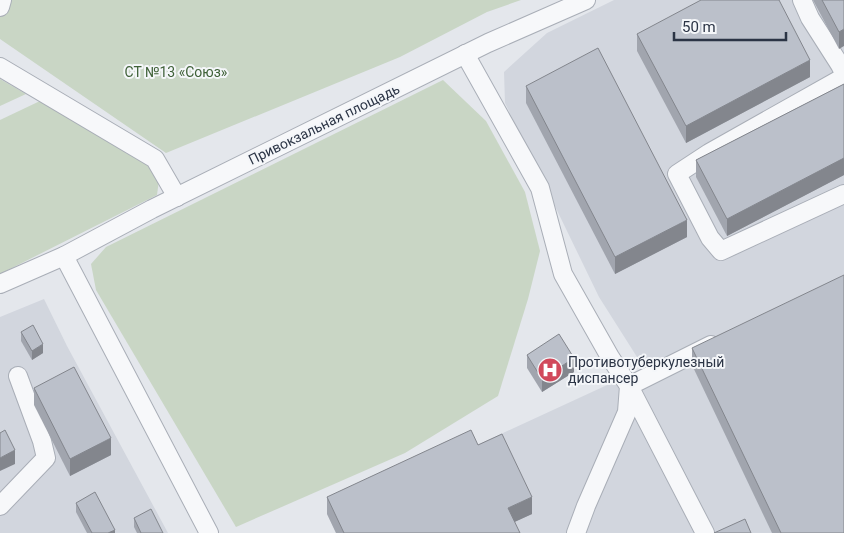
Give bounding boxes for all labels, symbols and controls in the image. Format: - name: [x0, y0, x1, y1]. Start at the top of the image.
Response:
- scale bar: [674, 10, 786, 42]
- text: 50 m: [682, 18, 716, 36]
- park label: СТ №13 «Союз»: [125, 64, 228, 80]
- street label: Привокзальная площадь: [246, 80, 402, 168]
- place label: Противотуберкулезный диспансер: [568, 354, 724, 386]
- hospital icon: Противотуберкулезный диспансер: [537, 357, 563, 383]

